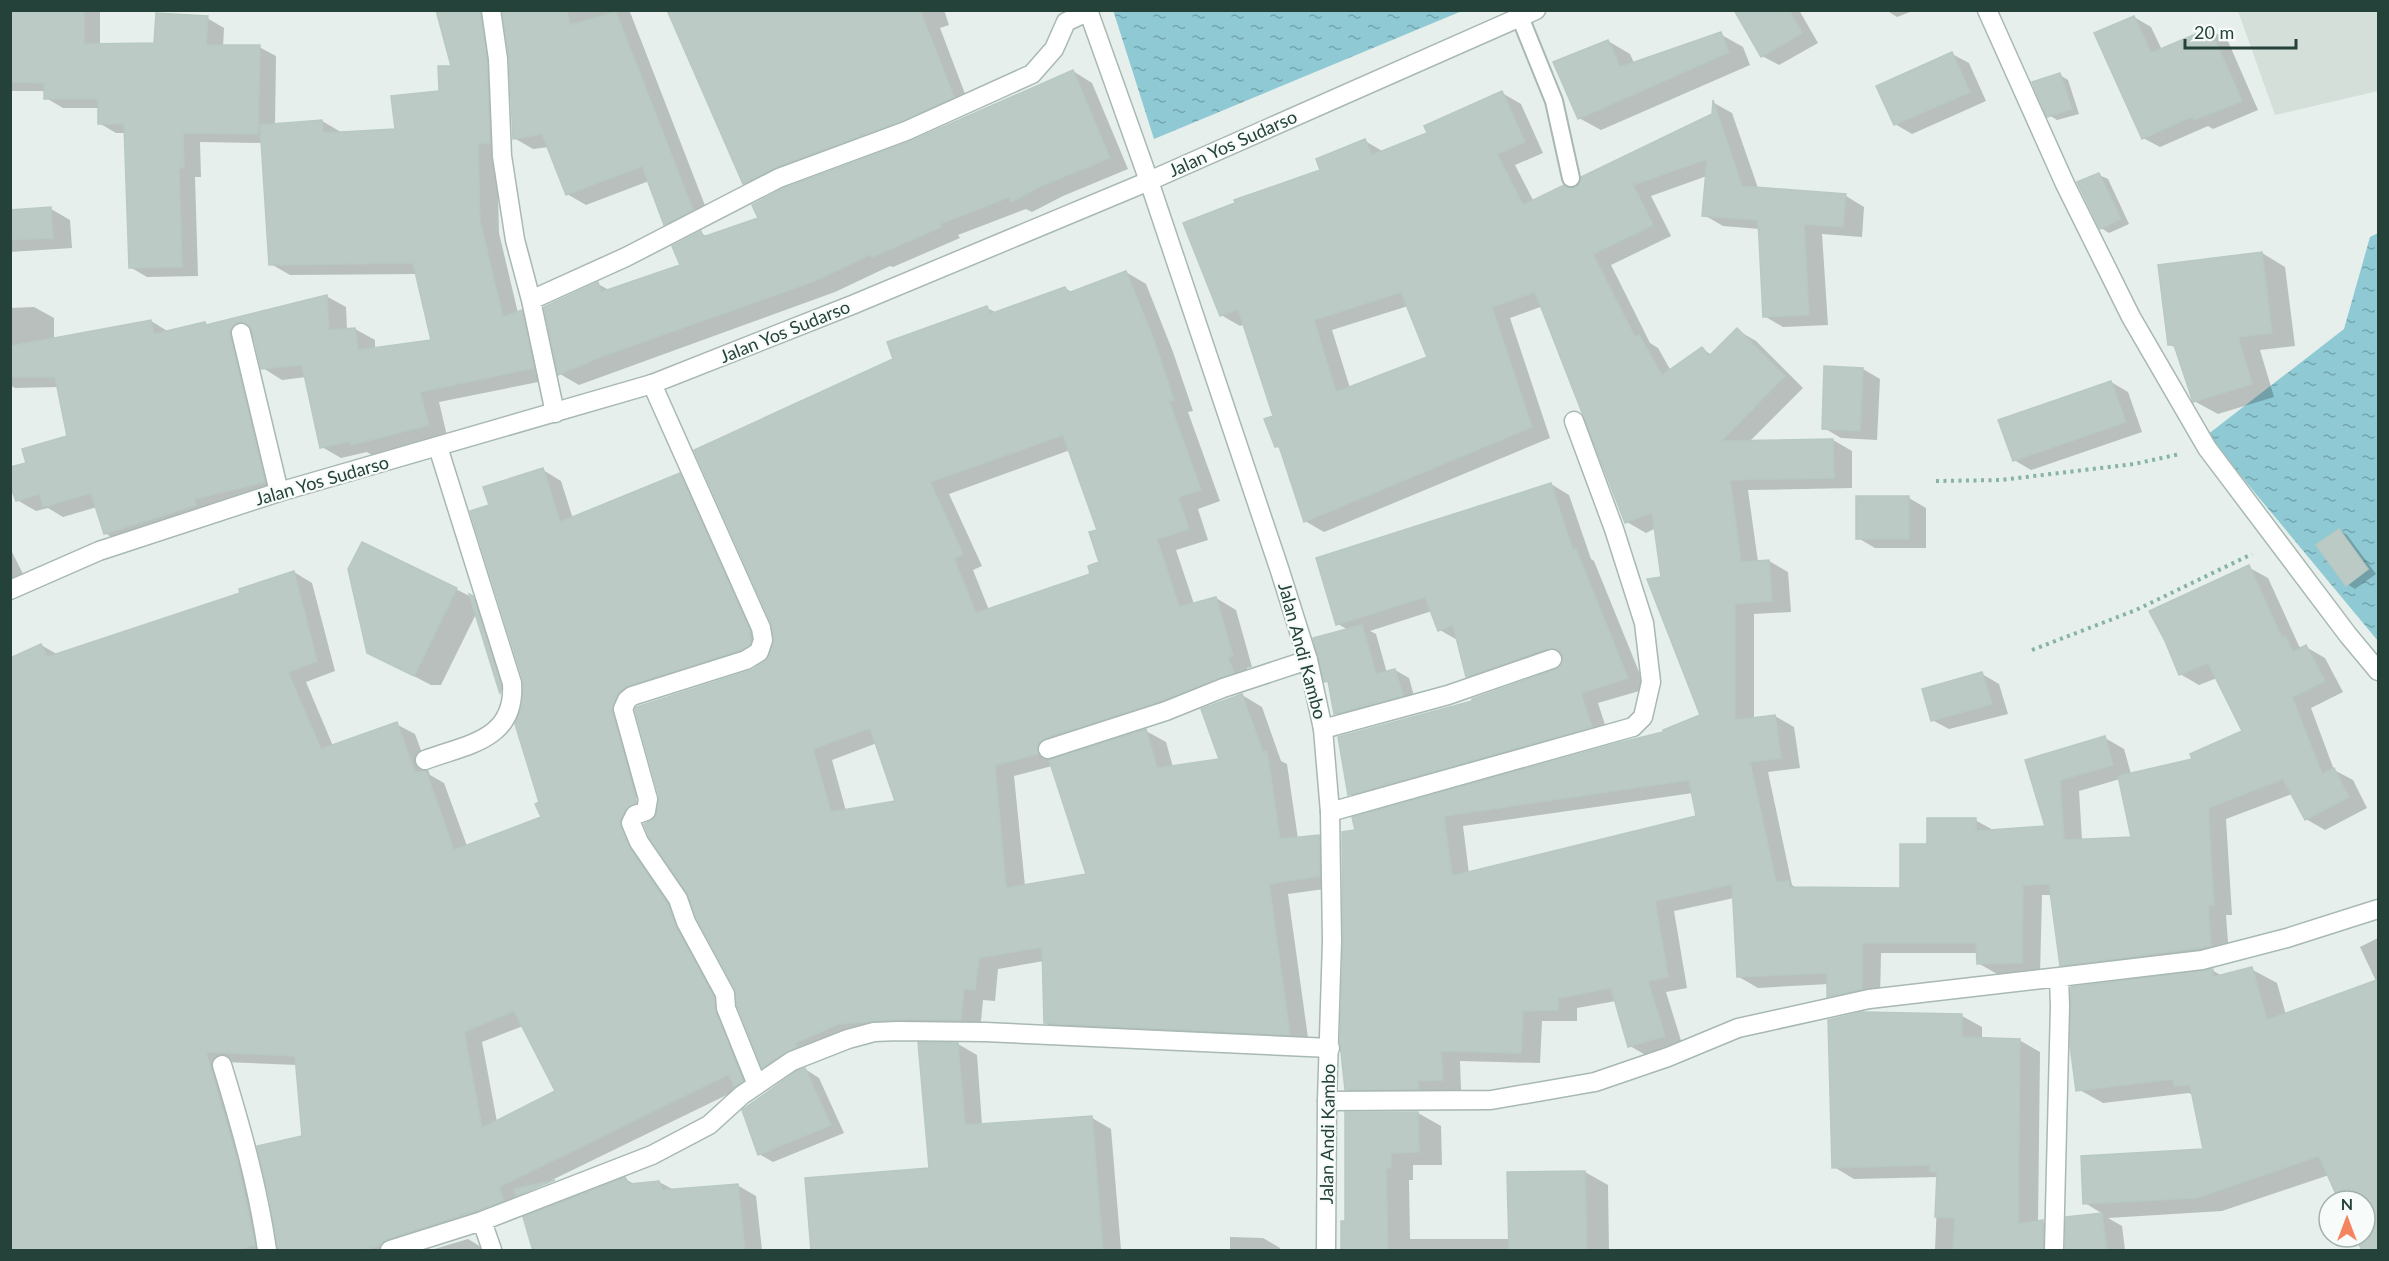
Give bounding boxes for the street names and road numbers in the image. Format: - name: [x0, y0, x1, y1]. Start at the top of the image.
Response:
- street label: Jalan Yos Sudarso: [1165, 105, 1300, 181]
- street label: Jalan Yos Sudarso: [716, 295, 853, 367]
- street label: Jalan Yos Sudarso: [252, 450, 391, 510]
- street label: Jalan Andi Kambo: [1274, 580, 1332, 721]
- street label: Jalan Andi Kambo: [1315, 1064, 1339, 1204]

